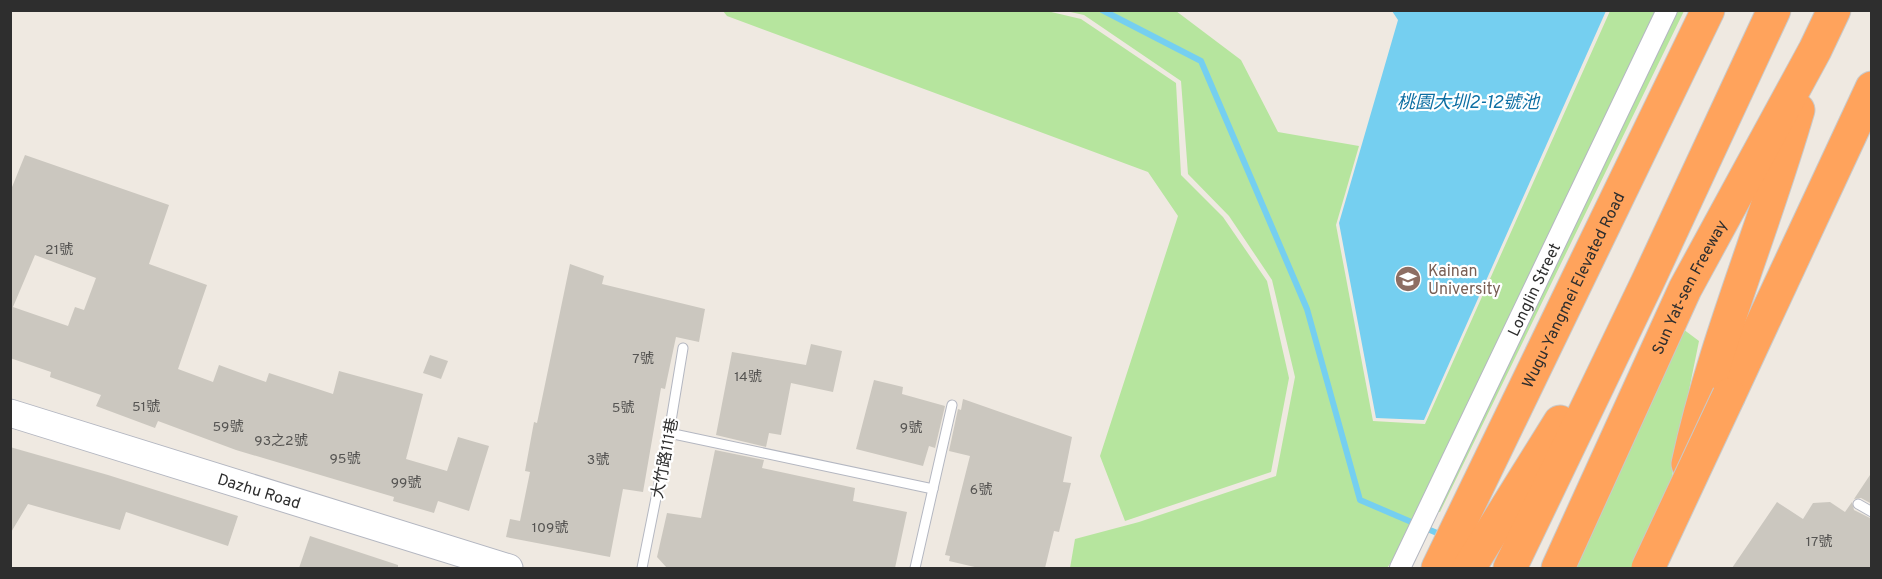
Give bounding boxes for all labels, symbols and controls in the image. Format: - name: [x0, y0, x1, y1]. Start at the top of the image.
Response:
- water label: 桃園大圳2-12號池: [1397, 92, 1541, 115]
- street label: Wugu-Yangmei Elevated Road: [1519, 190, 1630, 392]
- street label: Sun Yat-sen Freeway: [1649, 217, 1733, 358]
- street label: Longlin Street: [1504, 240, 1566, 340]
- house number: 21號: [45, 242, 73, 259]
- place label: Kainan University: [1428, 262, 1501, 300]
- school or university icon: Kainan University: [1393, 264, 1423, 294]
- house number: 7號: [632, 351, 654, 368]
- house number: 14號: [734, 369, 762, 386]
- house number: 51號: [132, 399, 160, 416]
- house number: 5號: [612, 400, 634, 417]
- street label: 大竹路111巷: [648, 416, 684, 500]
- house number: 59號: [213, 419, 243, 436]
- house number: 9號: [900, 420, 922, 437]
- house number: 93之2號: [254, 433, 308, 450]
- house number: 95號: [329, 451, 361, 468]
- house number: 3號: [587, 452, 609, 469]
- street label: Dazhu Road: [215, 470, 303, 515]
- house number: 99號: [391, 475, 421, 492]
- house number: 6號: [970, 482, 992, 499]
- house number: 109號: [532, 520, 568, 537]
- house number: 17號: [1806, 534, 1832, 551]

